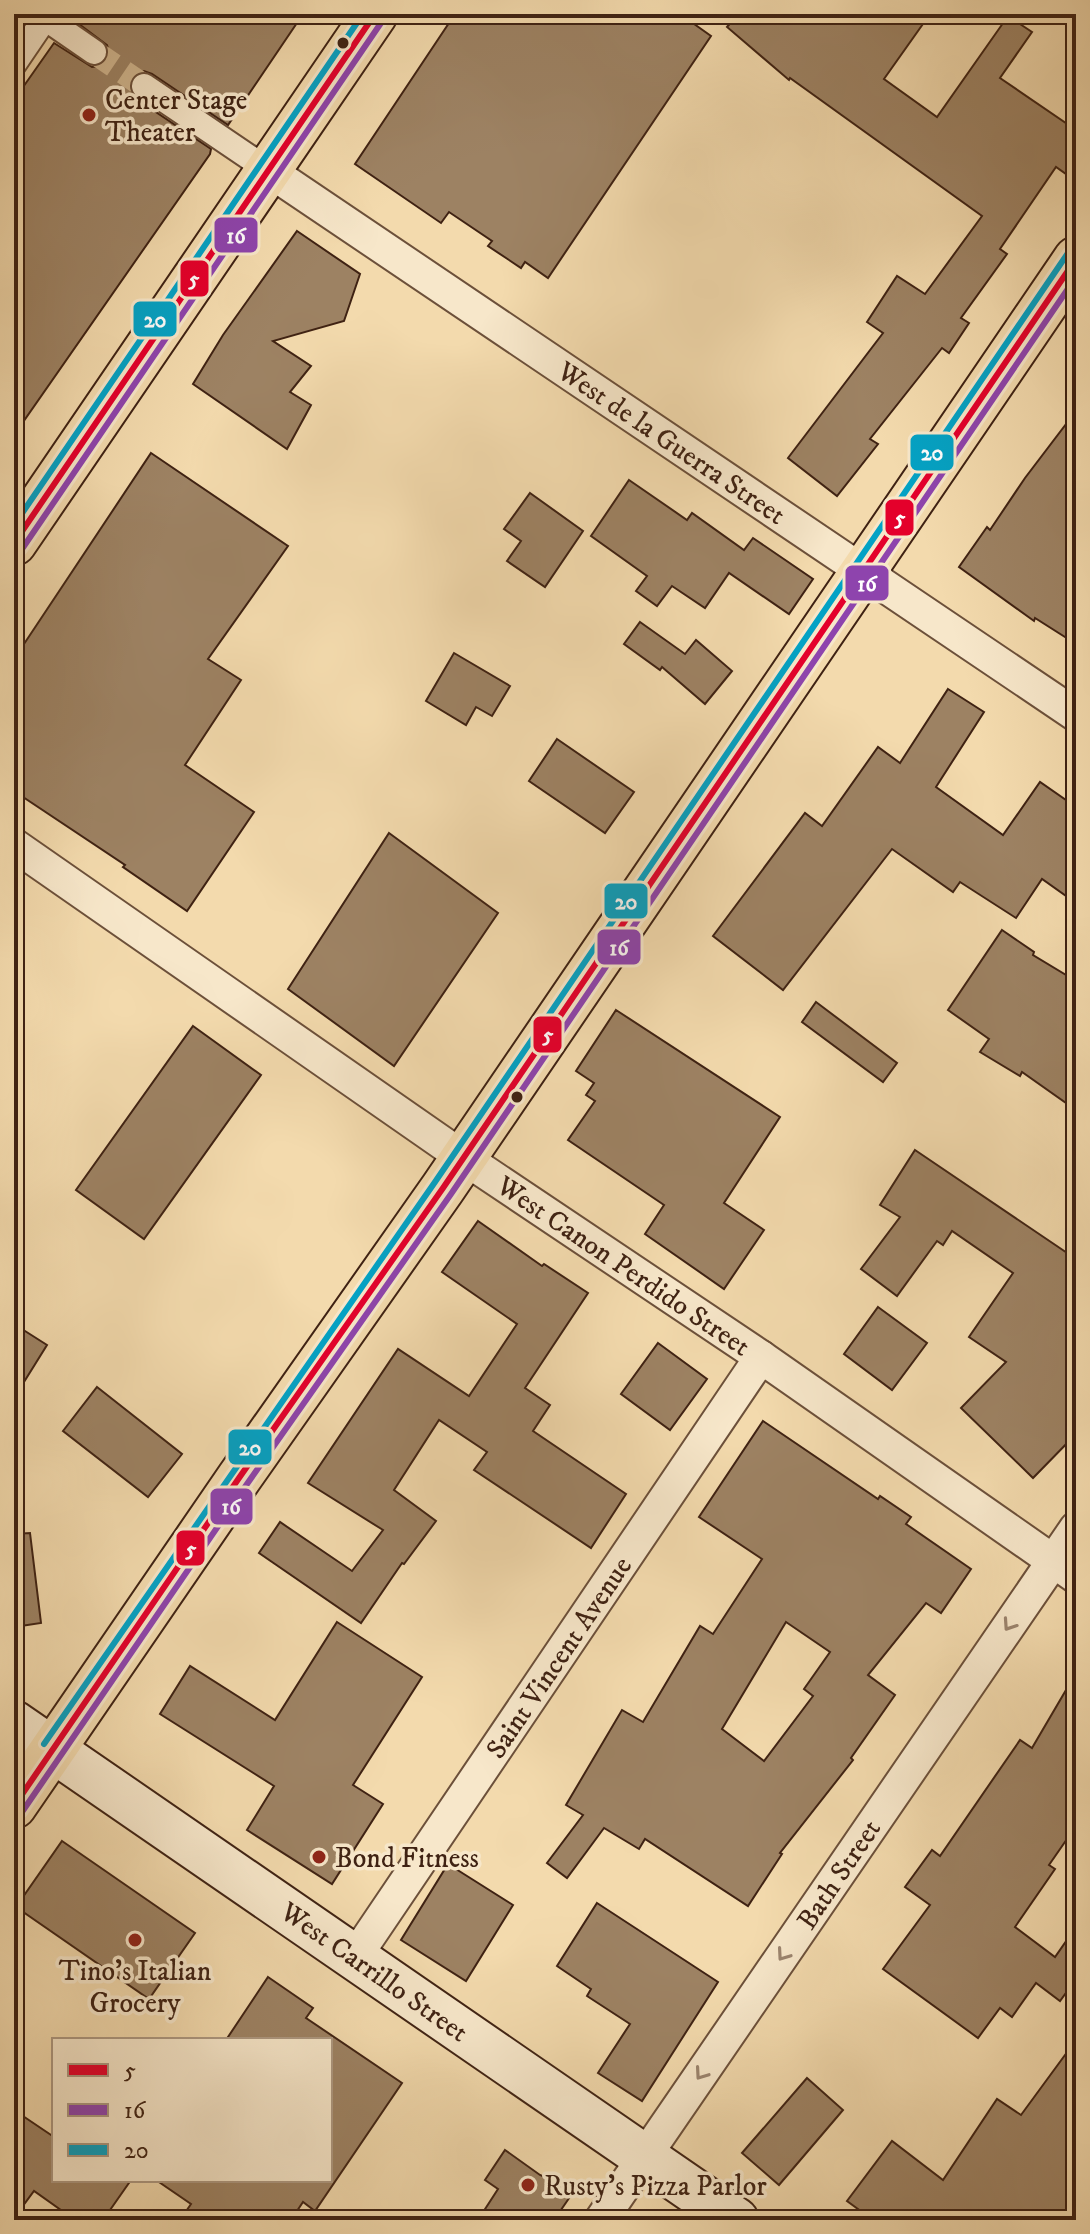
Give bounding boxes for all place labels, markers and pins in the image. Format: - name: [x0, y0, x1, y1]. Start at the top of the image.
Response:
- unlabelled marker: [335, 35, 351, 51]
- place label: Center Stage Theater: [105, 83, 247, 150]
- marker: Center Stage Theater: [80, 106, 98, 124]
- unlabelled marker: [509, 1089, 525, 1105]
- place label: Bond Fitness: [335, 1841, 479, 1876]
- marker: Bond Fitness: [310, 1848, 328, 1866]
- marker: Tino's Italian Grocery: [126, 1931, 144, 1949]
- place label: Tino's Italian Grocery: [59, 1954, 212, 2021]
- place label: Rusty's Pizza Parlor: [544, 2169, 767, 2204]
- marker: Rusty's Pizza Parlor: [519, 2176, 537, 2194]

